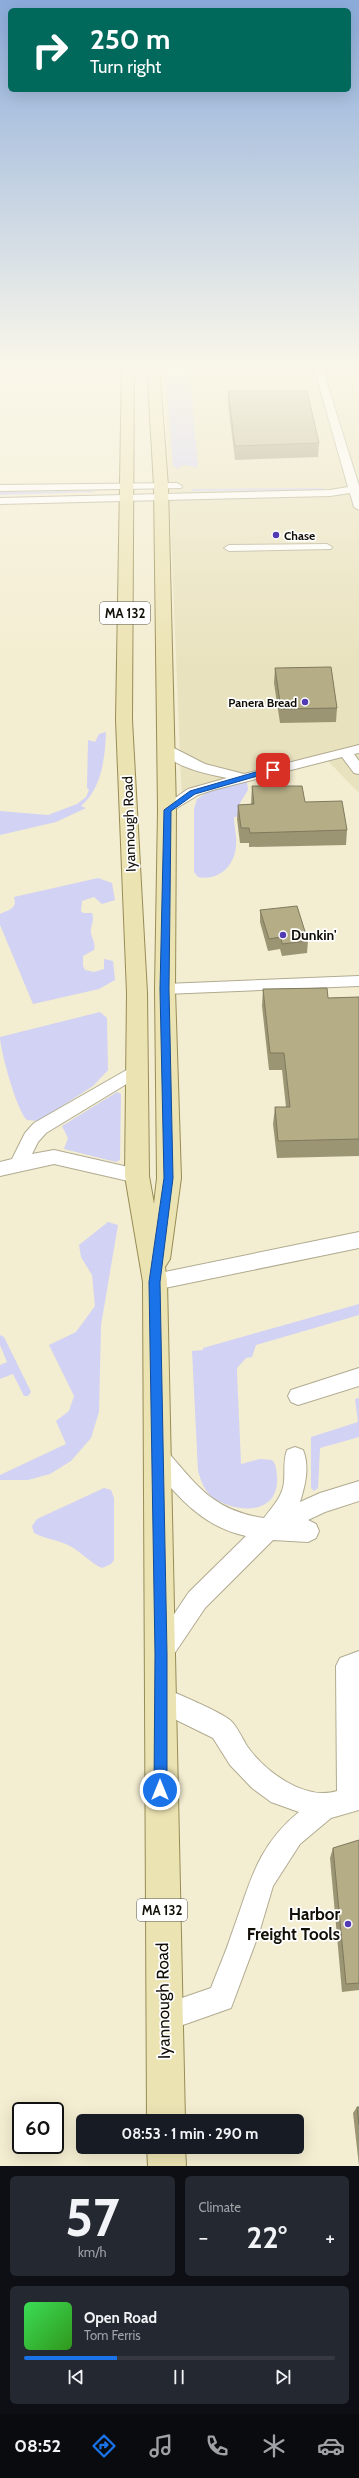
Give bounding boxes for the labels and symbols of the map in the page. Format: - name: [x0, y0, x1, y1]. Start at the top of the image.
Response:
- place label: Chase: [284, 528, 315, 543]
- marker: Chase: [271, 530, 281, 540]
- road number: MA 132: [100, 602, 150, 624]
- place label: Panera Bread: [228, 695, 297, 710]
- marker: Panera Bread: [300, 697, 310, 707]
- pin: [256, 753, 290, 787]
- street label: Iyannough Road: [118, 776, 140, 872]
- place label: Dunkin': [291, 926, 337, 944]
- marker: Dunkin': [278, 930, 288, 940]
- position arrow: [139, 1769, 181, 1811]
- road number: MA 132: [137, 1899, 187, 1921]
- place label: Harbor Freight Tools: [247, 1904, 340, 1944]
- marker: Harbor Freight Tools: [343, 1919, 353, 1929]
- street label: Iyannough Road: [152, 1943, 174, 2059]
- speed limit sign: 60: [12, 2102, 64, 2154]

